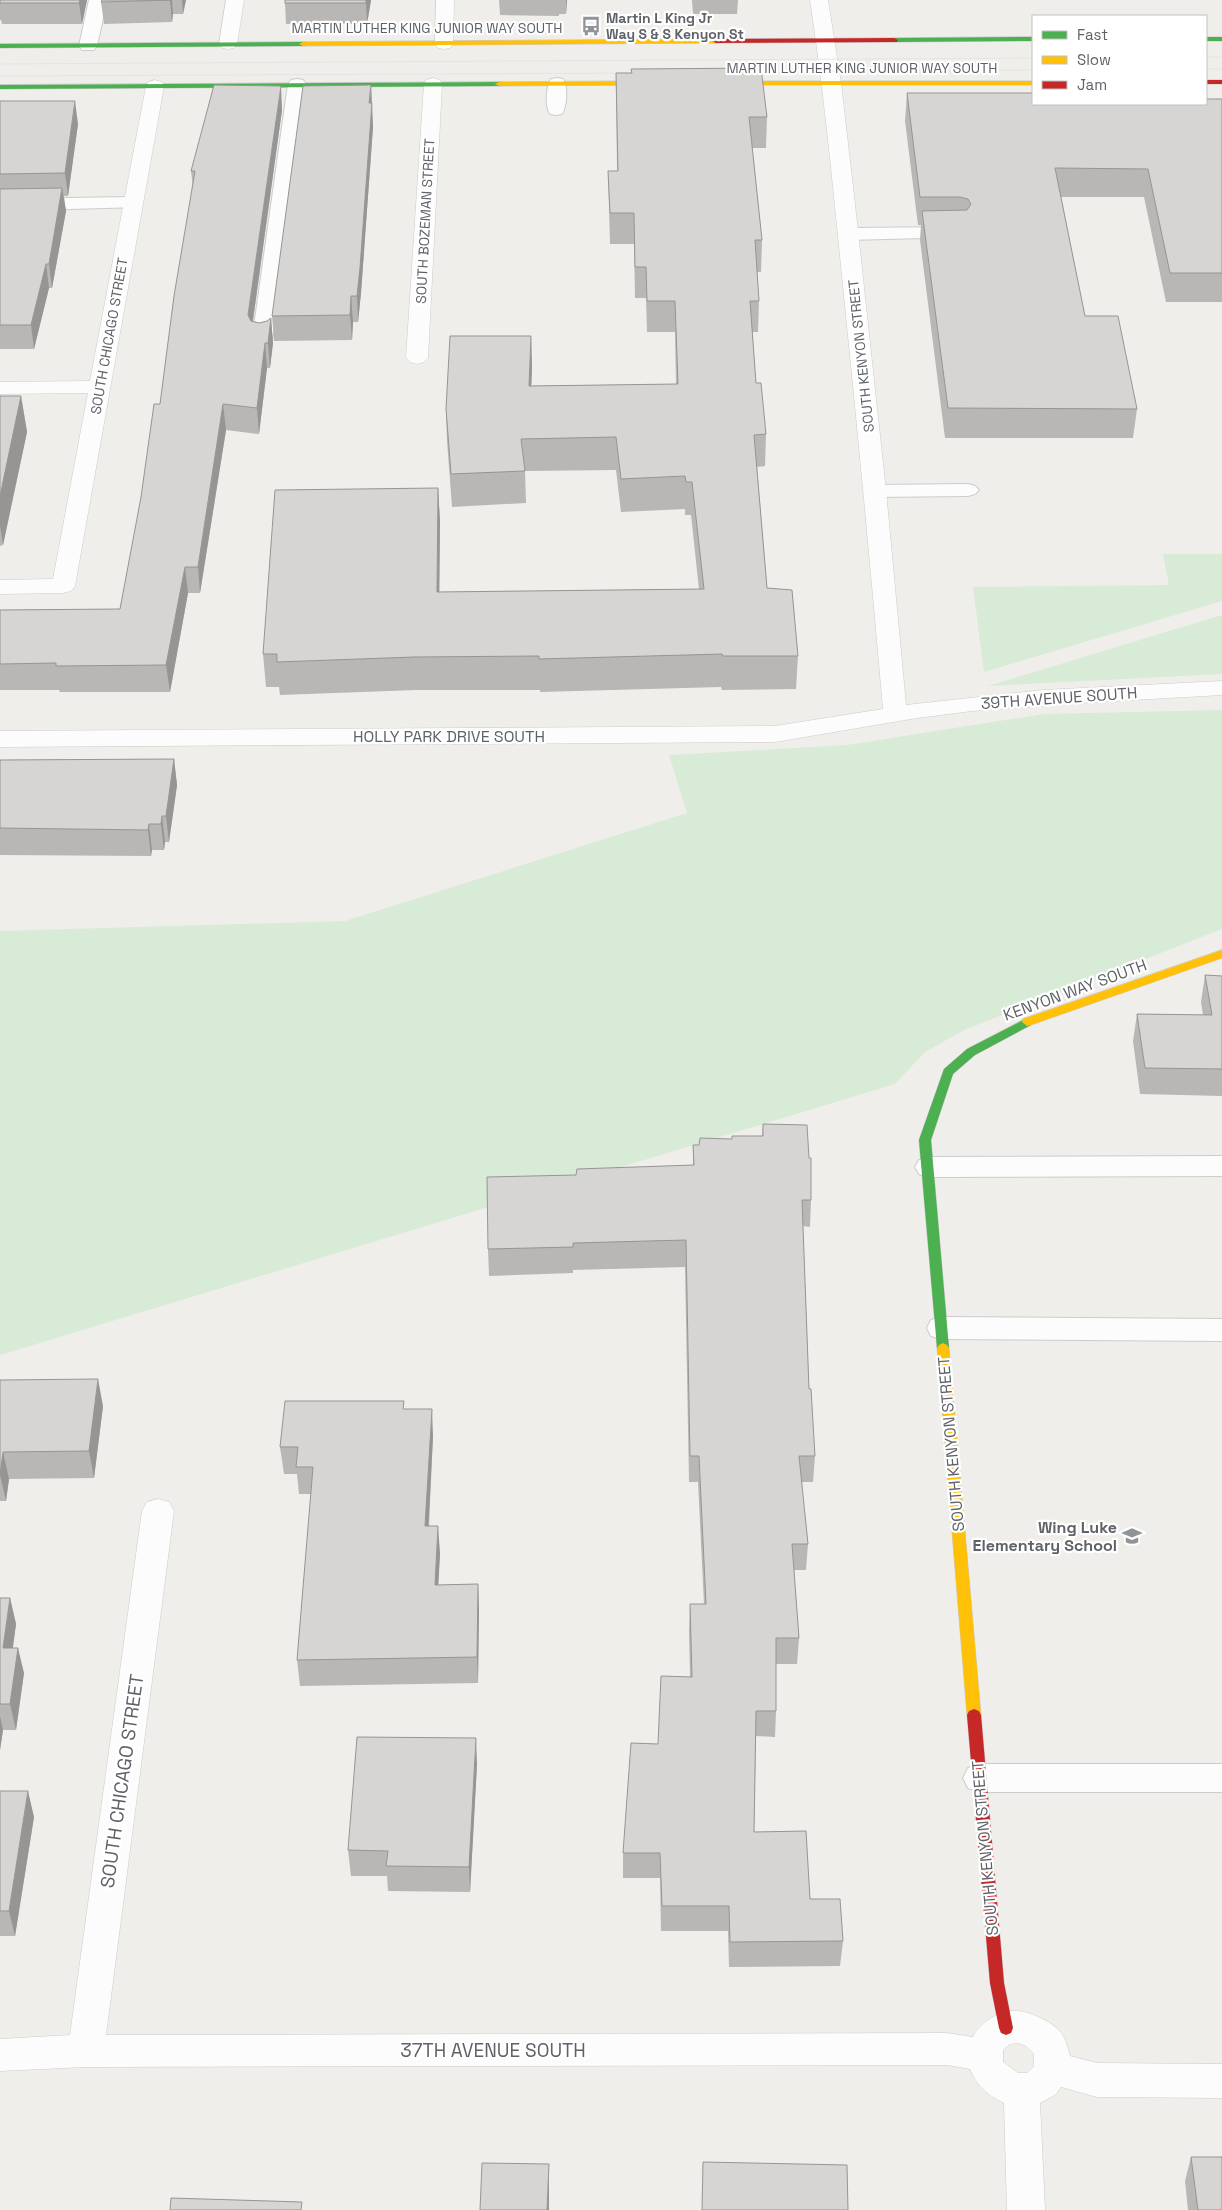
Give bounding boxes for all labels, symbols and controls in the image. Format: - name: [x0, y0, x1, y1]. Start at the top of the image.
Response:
- place label: Martin L King Jr Way S & S Kenyon St: [606, 9, 744, 43]
- bus stop icon: Martin L King Jr Way S & S Kenyon St: [580, 15, 602, 37]
- legend: [1032, 15, 1207, 105]
- street label: MARTIN LUTHER KING JUNIOR WAY SOUTH: [291, 19, 563, 37]
- text: Fast: [1077, 25, 1108, 44]
- text: Slow: [1077, 50, 1111, 69]
- street label: MARTIN LUTHER KING JUNIOR WAY SOUTH: [726, 59, 998, 77]
- text: Jam: [1077, 75, 1107, 94]
- street label: SOUTH BOZEMAN STREET: [412, 138, 438, 304]
- street label: SOUTH CHICAGO STREET: [86, 256, 132, 416]
- street label: SOUTH KENYON STREET: [844, 279, 878, 433]
- street label: 39TH AVENUE SOUTH: [980, 682, 1138, 714]
- street label: HOLLY PARK DRIVE SOUTH: [353, 726, 545, 747]
- street label: KENYON WAY SOUTH: [1000, 954, 1150, 1026]
- street label: SOUTH KENYON STREET: [933, 1356, 969, 1532]
- place label: Wing Luke Elementary School: [973, 1517, 1117, 1556]
- school or university icon: Wing Luke Elementary School: [1121, 1525, 1143, 1547]
- street label: SOUTH CHICAGO STREET: [95, 1672, 149, 1890]
- street label: SOUTH KENYON STREET: [967, 1760, 1003, 1936]
- street label: 37TH AVENUE SOUTH: [400, 2038, 586, 2063]

